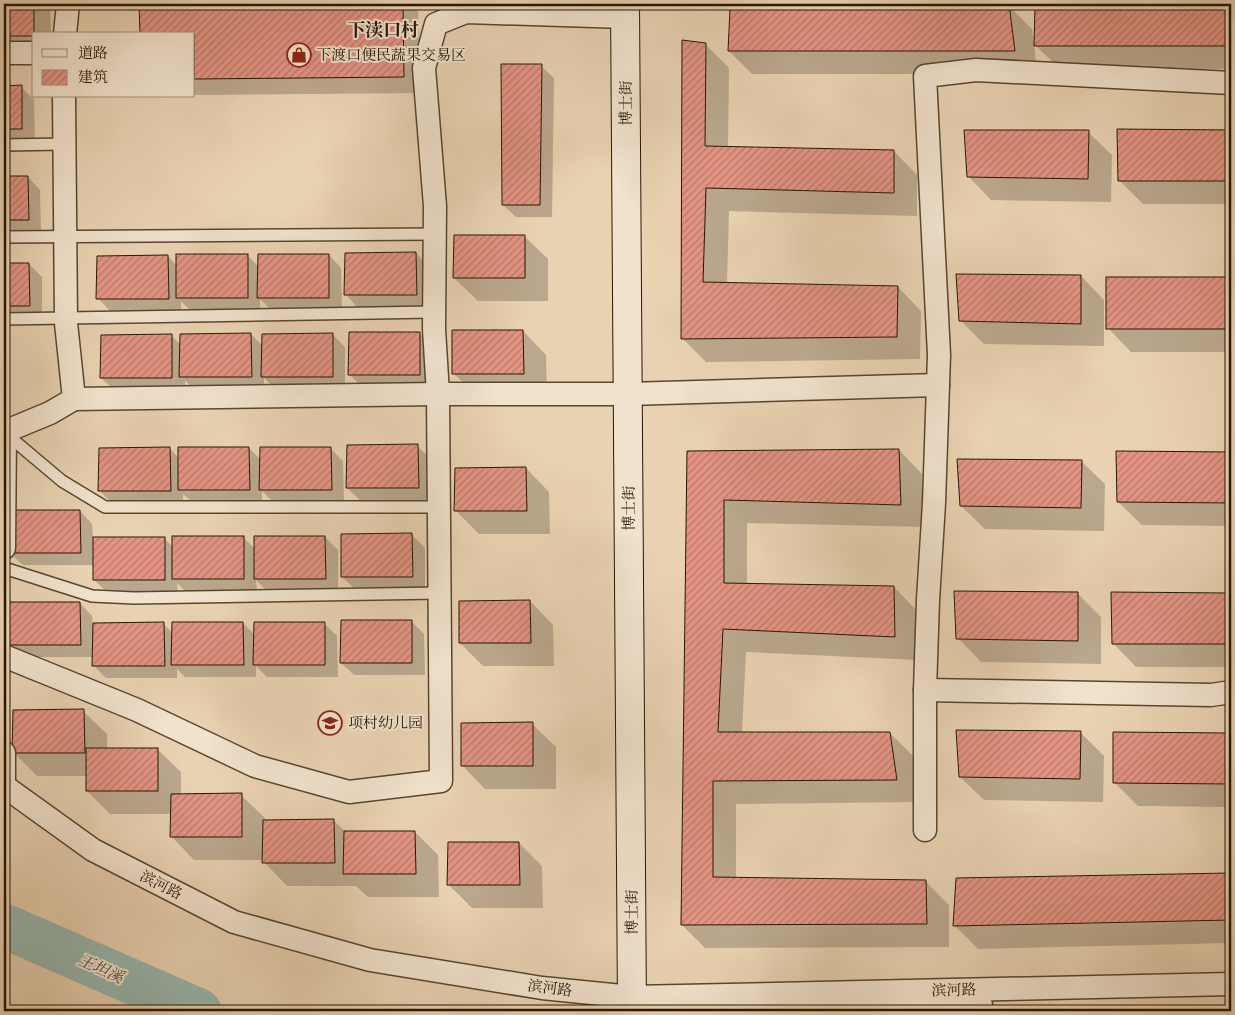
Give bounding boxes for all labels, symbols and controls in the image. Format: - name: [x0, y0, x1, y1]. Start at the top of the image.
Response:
- district label: 下渎口村: [347, 18, 419, 42]
- legend: [32, 32, 195, 98]
- shop icon: 下渡口便民蔬果交易区: [286, 42, 312, 68]
- text: 道路: [78, 43, 108, 63]
- place label: 下渡口便民蔬果交易区: [316, 45, 466, 65]
- text: 建筑: [78, 67, 108, 87]
- street label: 博士街: [616, 80, 636, 126]
- street label: 博士街: [619, 485, 639, 531]
- school or university icon: 项村幼儿园: [317, 710, 343, 736]
- place label: 项村幼儿园: [348, 713, 423, 733]
- street label: 滨河路: [136, 866, 186, 904]
- street label: 博士街: [622, 889, 642, 935]
- water label: 王坦溪: [74, 949, 129, 990]
- street label: 滨河路: [526, 975, 574, 1001]
- street label: 滨河路: [931, 980, 977, 1000]

